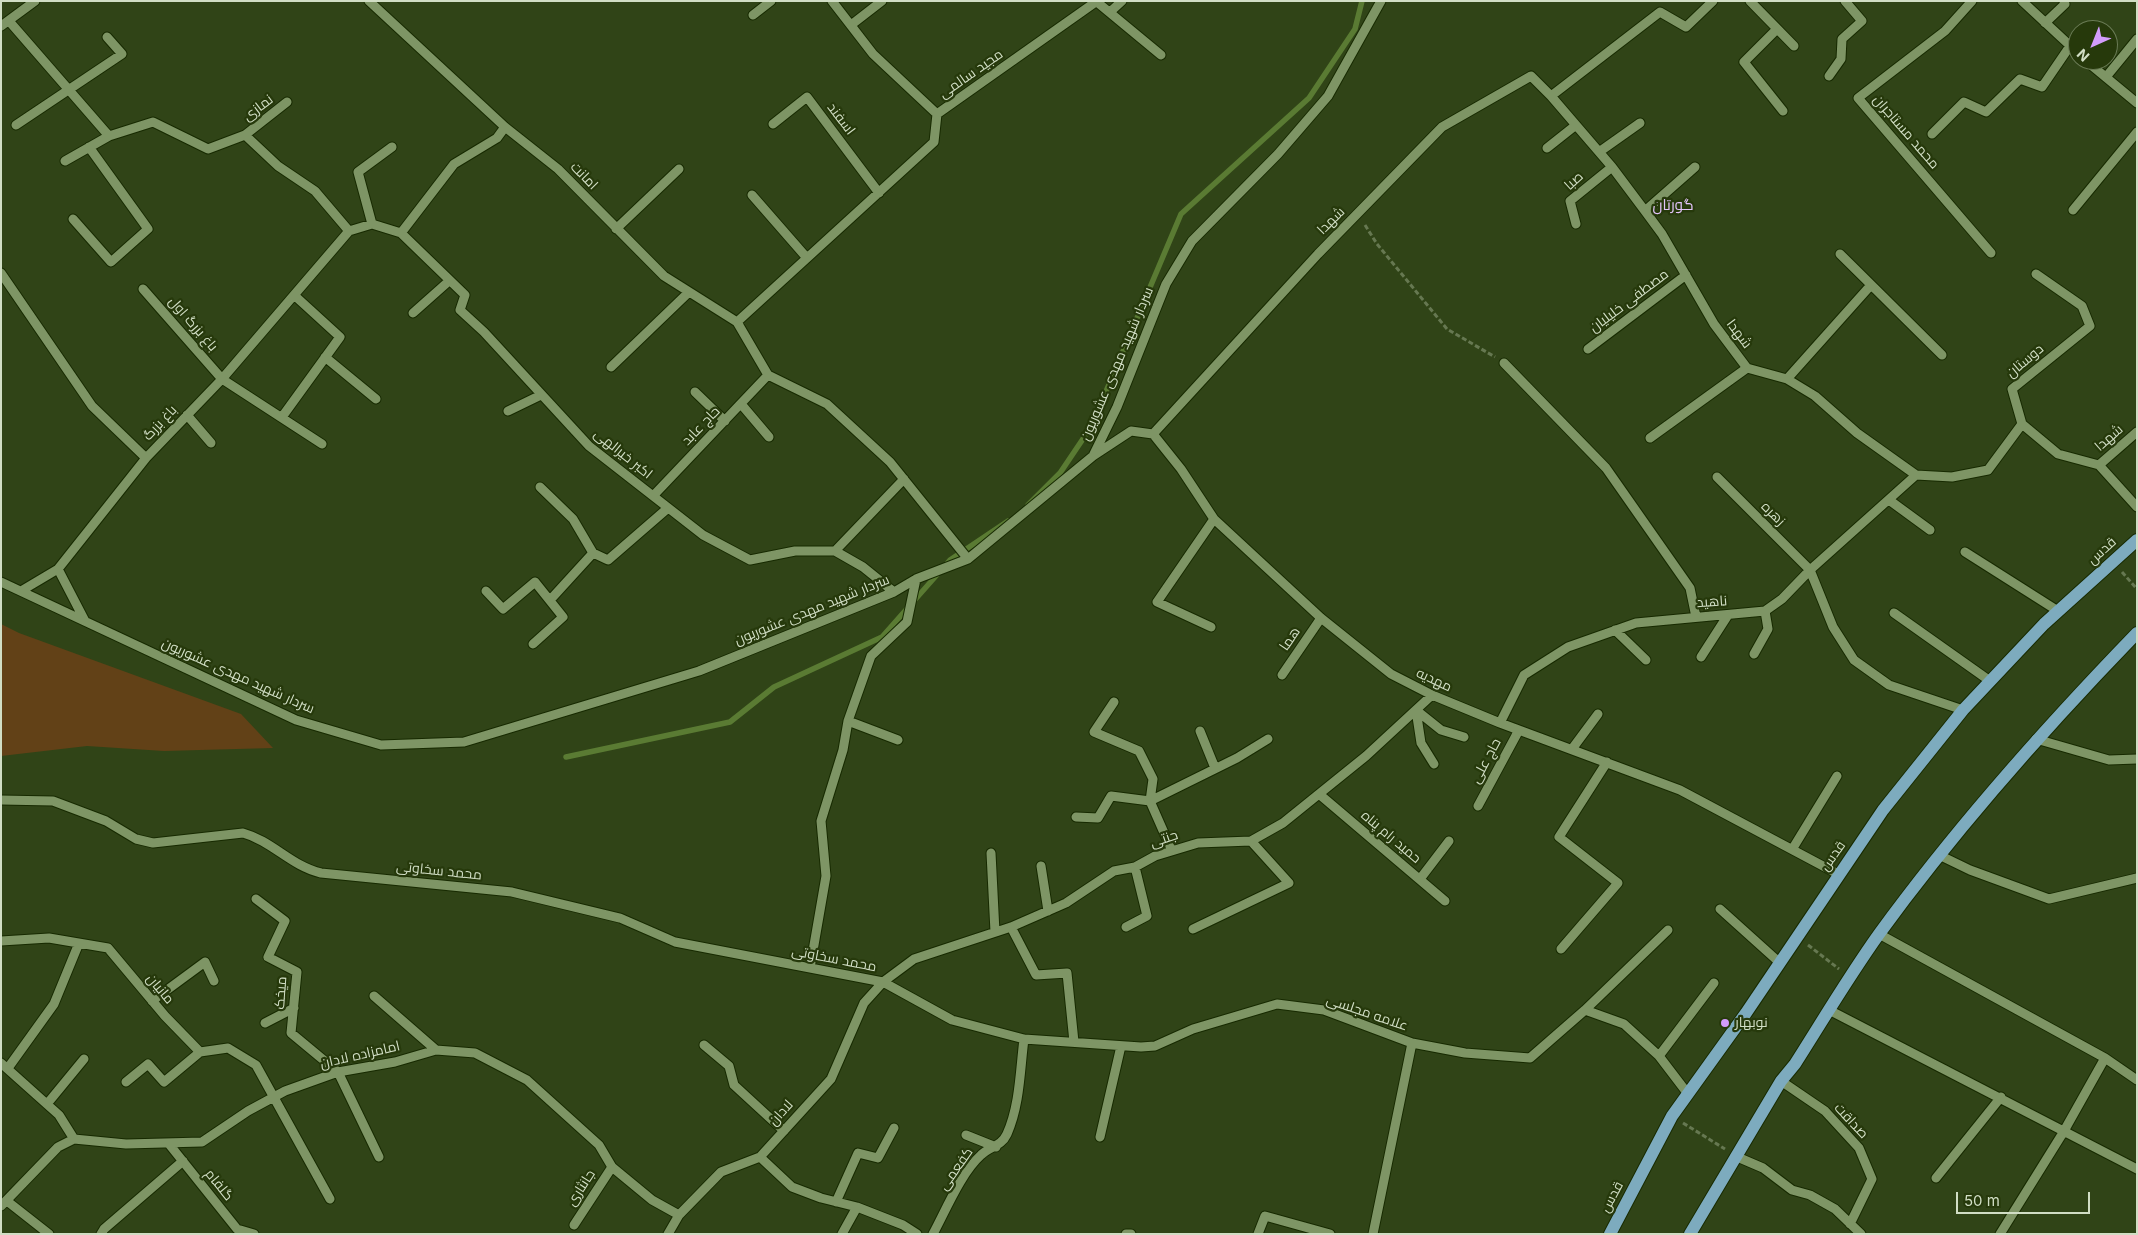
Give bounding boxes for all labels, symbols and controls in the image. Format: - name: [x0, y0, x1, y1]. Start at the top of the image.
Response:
- north arrow: [2068, 20, 2118, 70]
- street label: مجید سالمی: [936, 46, 1006, 102]
- text: N: [2073, 46, 2093, 65]
- street label: نمازی: [240, 91, 276, 125]
- street label: محمد مستاجران: [1869, 92, 1943, 172]
- street label: اسفند: [823, 100, 859, 138]
- street label: امانت: [567, 159, 601, 193]
- street label: صبا: [1561, 168, 1587, 194]
- district label: گورتان: [1652, 196, 1694, 214]
- street label: شهدا: [1314, 204, 1348, 238]
- street label: مصطفی خلیلیان: [1586, 266, 1672, 336]
- street label: سردار شهید مهدی عشوریون: [1077, 285, 1157, 443]
- street label: باغ بزرگ اول: [165, 293, 221, 355]
- street label: شهدا: [1723, 316, 1755, 352]
- street label: دوستان: [2003, 341, 2047, 381]
- street label: باغ بزرگ: [139, 402, 181, 444]
- street label: حاج عابد: [678, 403, 724, 449]
- street label: شهدا: [2091, 421, 2127, 455]
- street label: اکبر خیرالهی: [590, 425, 656, 483]
- street label: زهره: [1757, 498, 1789, 530]
- street label: قدس: [2084, 534, 2120, 568]
- street label: سردار شهید مهدی عشوریون: [732, 571, 892, 649]
- street label: ناهید: [1696, 593, 1728, 611]
- street label: هما: [1276, 624, 1304, 654]
- street label: سردار شهید مهدی عشوریون: [159, 635, 317, 717]
- street label: مهدیه: [1413, 664, 1455, 696]
- street label: حاج علی: [1467, 735, 1505, 787]
- street label: حمید رام پناه: [1358, 807, 1424, 867]
- street label: جنتی: [1148, 826, 1180, 852]
- street label: قدس: [1817, 838, 1849, 874]
- street label: محمد سخاوتی: [395, 858, 483, 884]
- street label: محمد سخاوتی: [790, 943, 878, 975]
- street label: مانیان: [143, 970, 177, 1008]
- street label: میخک: [271, 976, 291, 1010]
- street label: علامه مجلسی: [1324, 991, 1410, 1035]
- place label: نوبهار: [1735, 1015, 1768, 1031]
- marker: نوبهار: [1719, 1017, 1731, 1029]
- street label: امامزاده لادان: [318, 1038, 402, 1072]
- street label: لادان: [765, 1097, 797, 1129]
- street label: صداقت: [1830, 1100, 1872, 1142]
- street label: کفعمی: [935, 1144, 977, 1194]
- street label: گلفام: [201, 1166, 237, 1204]
- street label: جانثاری: [563, 1167, 599, 1209]
- street label: قدس: [1597, 1179, 1627, 1215]
- scale bar: [1958, 1182, 2092, 1214]
- text: 50 m: [1964, 1191, 2000, 1210]

